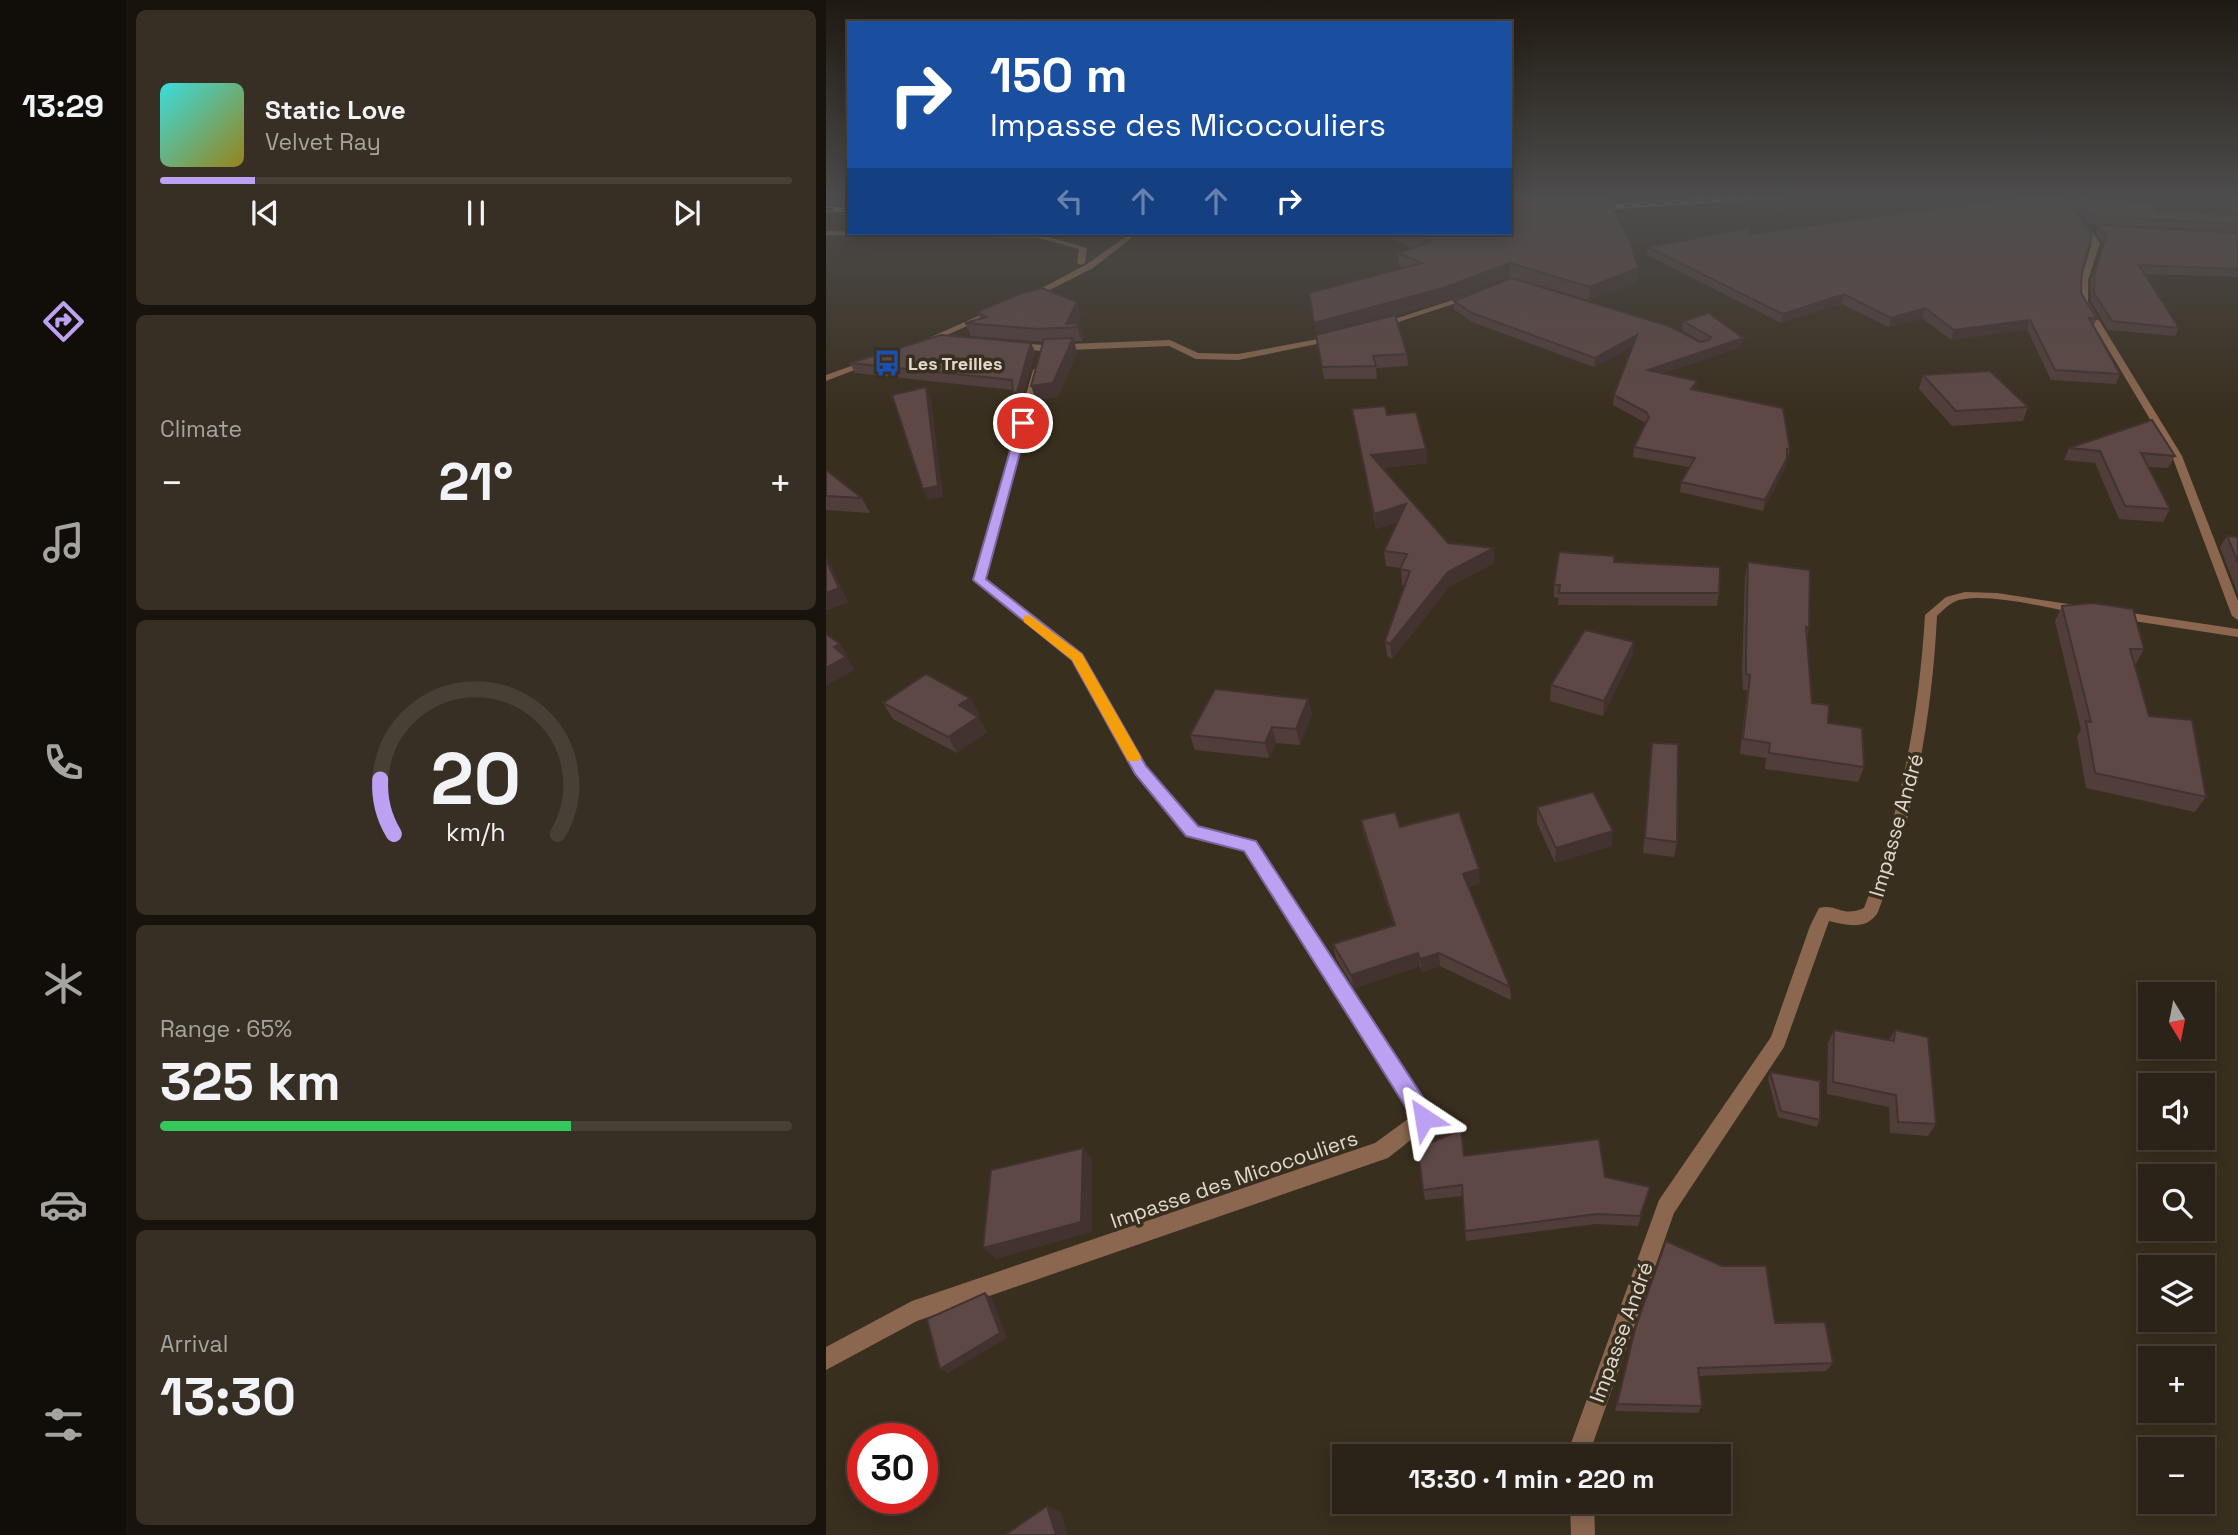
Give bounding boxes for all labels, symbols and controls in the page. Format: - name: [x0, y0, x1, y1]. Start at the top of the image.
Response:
- text: 150 m: [990, 44, 1128, 106]
- icon: right: [875, 49, 966, 140]
- text: 13:29: [22, 86, 104, 126]
- text: Static Love: [265, 93, 406, 127]
- text: Impasse des Micocouliers: [990, 105, 1386, 145]
- text: Velvet Ray: [265, 127, 381, 157]
- icon: left: [1051, 182, 1089, 220]
- icon: ahead: [1124, 182, 1162, 220]
- icon: ahead: [1197, 182, 1235, 220]
- icon: right: [1270, 182, 1308, 220]
- icon: previous: [246, 194, 284, 232]
- icon: pause: [457, 194, 495, 232]
- icon: next: [668, 194, 706, 232]
- icon: directions: [39, 297, 88, 346]
- bus stop icon: Les Treilles: [872, 348, 902, 378]
- place label: Les Treilles: [908, 352, 1002, 375]
- pin: [993, 393, 1053, 453]
- icon: arrive: [1004, 404, 1042, 442]
- text: Climate: [160, 414, 242, 444]
- text: 21°: [439, 449, 513, 515]
- text: −: [160, 459, 184, 507]
- text: +: [768, 459, 792, 507]
- icon: music: [39, 518, 88, 567]
- text: 20: [431, 732, 521, 825]
- icon: phone: [39, 738, 88, 787]
- street label: Impasse André: [1863, 750, 1929, 900]
- text: km/h: [446, 815, 506, 847]
- icon: climate: [39, 959, 88, 1008]
- north arrow: [2138, 982, 2216, 1059]
- map controls: [2138, 982, 2215, 1514]
- text: Range · 65%: [160, 1014, 292, 1044]
- text: 325 km: [160, 1049, 341, 1115]
- button: sound: [2138, 1073, 2215, 1150]
- position arrow: [1387, 1081, 1461, 1155]
- street label: Impasse des Micocouliers: [1107, 1124, 1361, 1234]
- button: search: [2138, 1164, 2215, 1241]
- icon: car: [39, 1180, 88, 1229]
- button: layers: [2138, 1255, 2215, 1332]
- street label: Impasse André: [1583, 1258, 1659, 1406]
- text: Arrival: [160, 1329, 228, 1359]
- button: +: [2138, 1346, 2215, 1423]
- text: 13:30: [160, 1364, 296, 1430]
- icon: filters: [39, 1400, 88, 1449]
- speed limit sign: 30: [847, 1423, 938, 1514]
- button: −: [2138, 1437, 2215, 1514]
- text: 13:30 · 1 min · 220 m: [1409, 1462, 1654, 1496]

